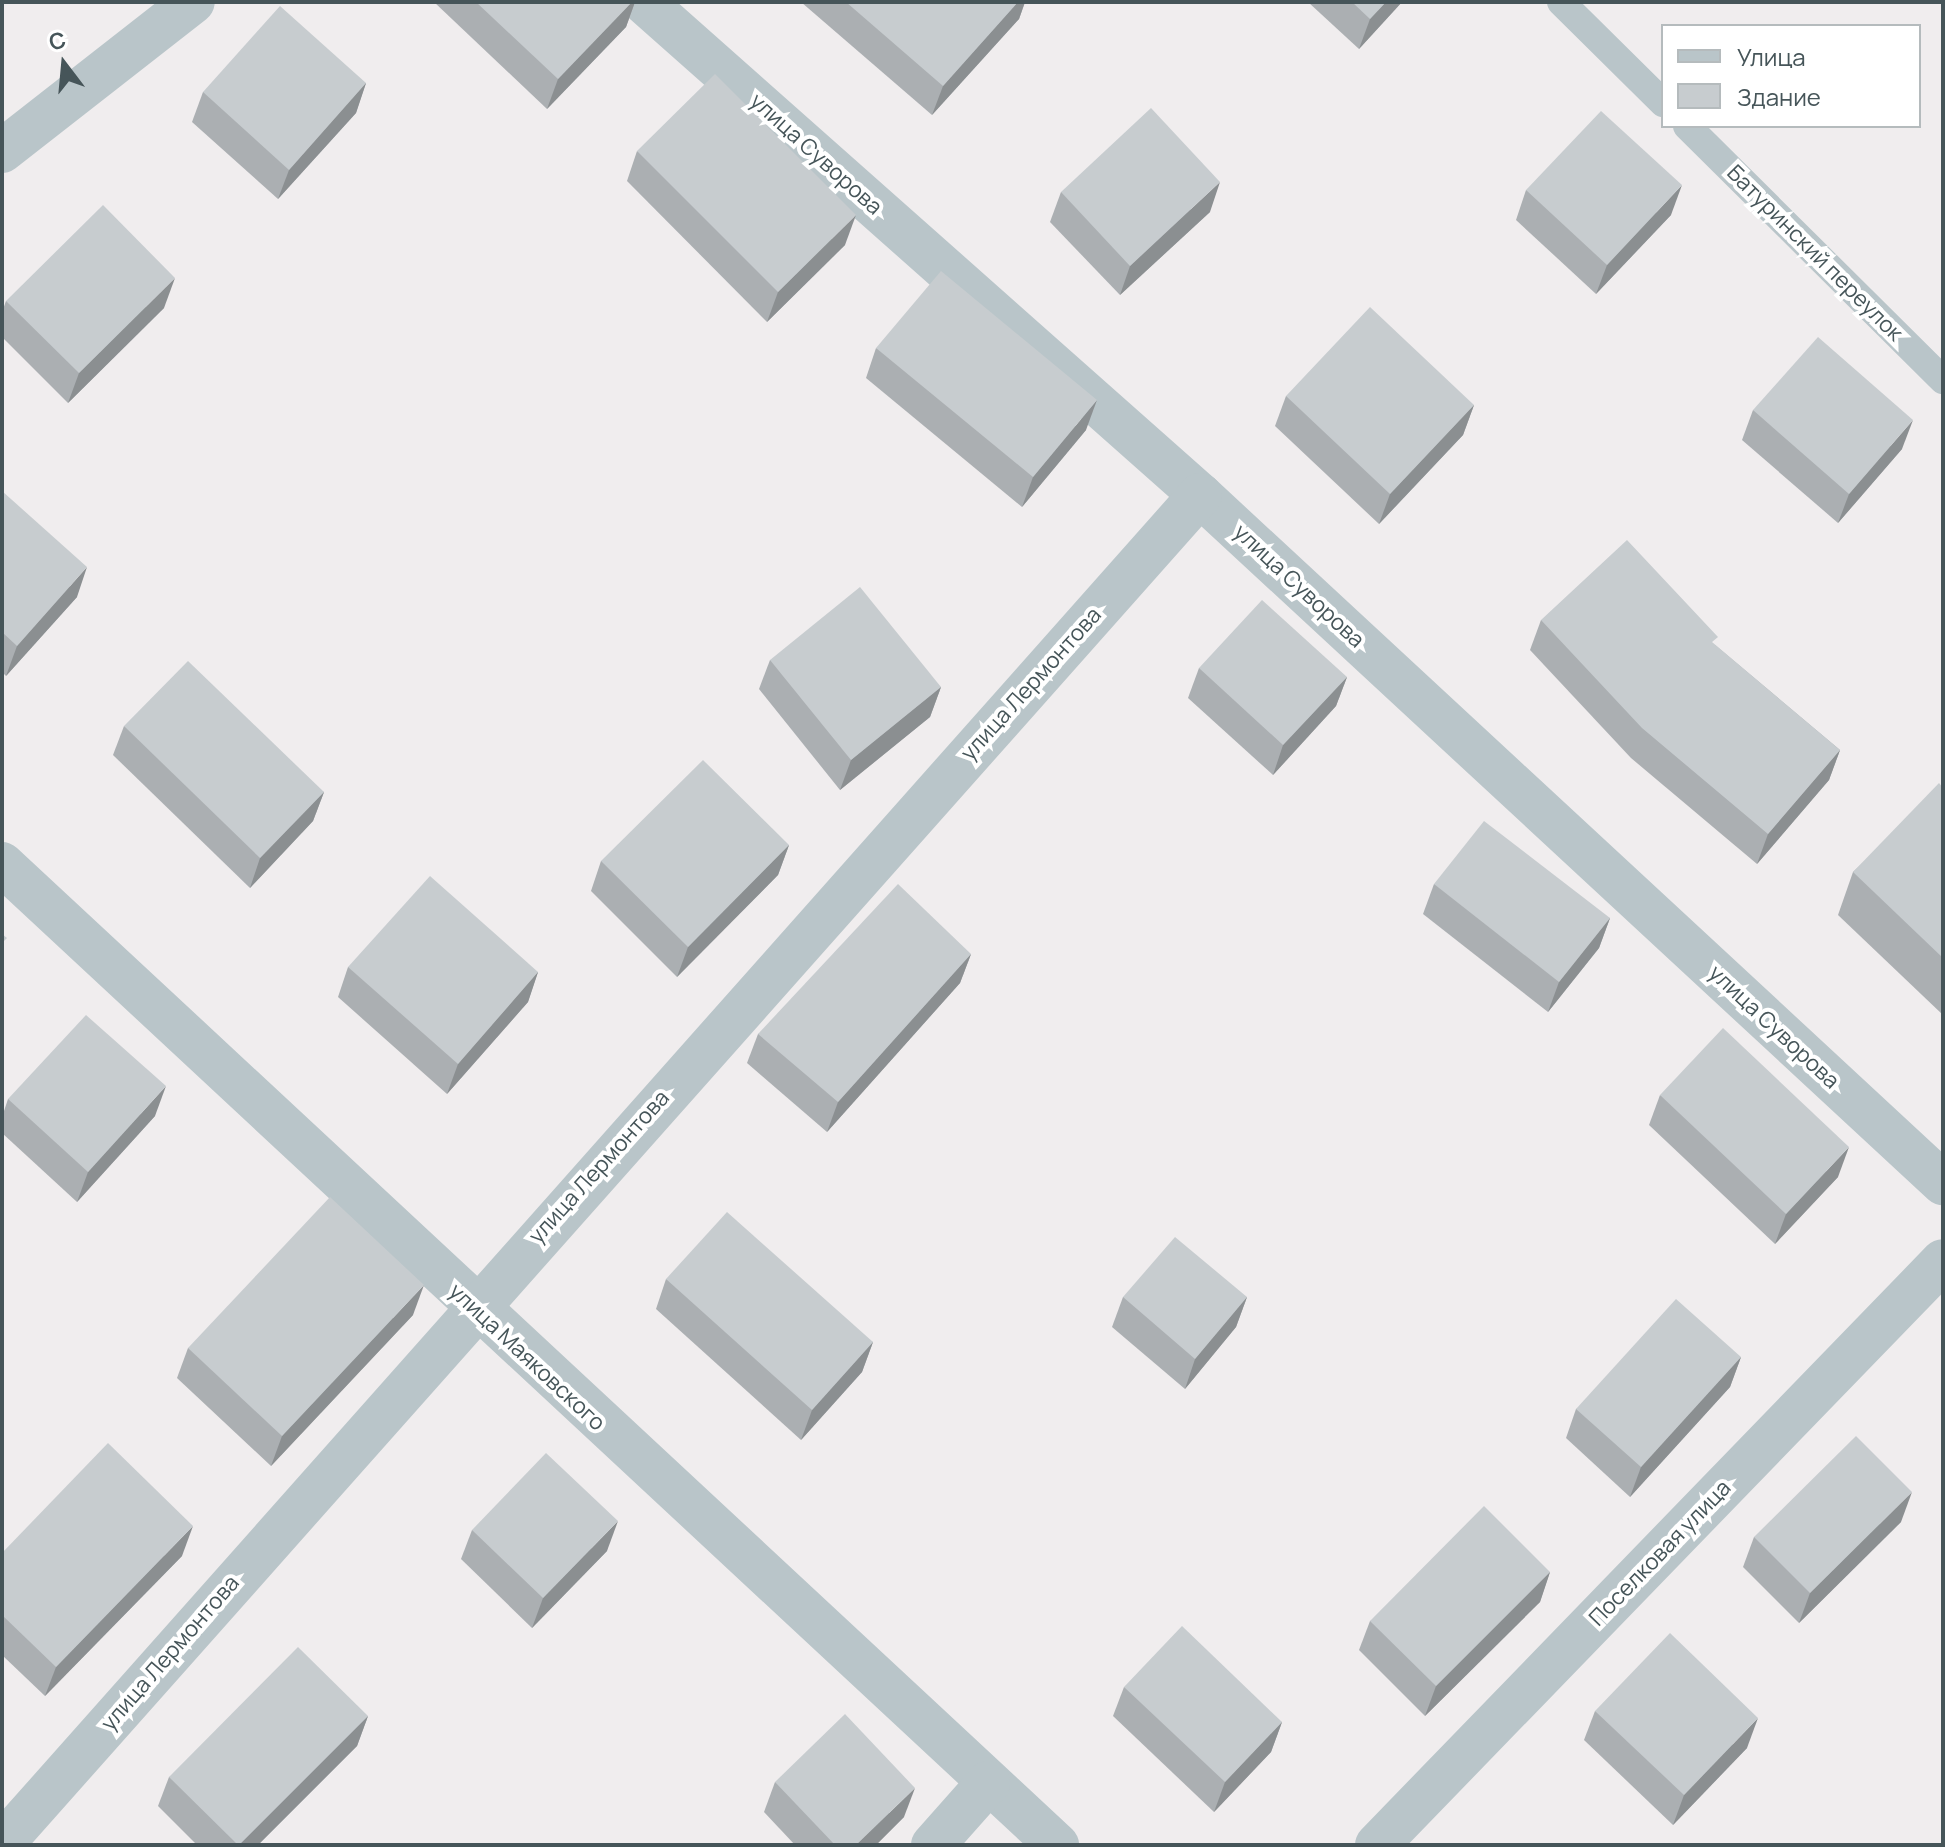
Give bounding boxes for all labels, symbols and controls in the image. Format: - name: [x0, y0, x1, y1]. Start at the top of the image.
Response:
- north arrow: [24, 24, 104, 104]
- text: С: [45, 24, 69, 58]
- legend: [1661, 24, 1921, 128]
- text: Улица: [1737, 40, 1806, 73]
- text: Здание: [1737, 80, 1821, 113]
- street label: улица Суворова: [744, 88, 888, 220]
- street label: Батуринский переулок: [1722, 160, 1908, 346]
- street label: улица Суворова: [1228, 519, 1370, 653]
- street label: улица Лермонтова: [955, 602, 1107, 766]
- street label: улица Суворова: [1703, 960, 1845, 1094]
- street label: улица Лермонтова: [523, 1085, 675, 1249]
- street label: улица Маяковского: [443, 1278, 611, 1436]
- street label: Поселковая улица: [1584, 1475, 1736, 1631]
- street label: улица Лермонтова: [95, 1570, 245, 1736]

